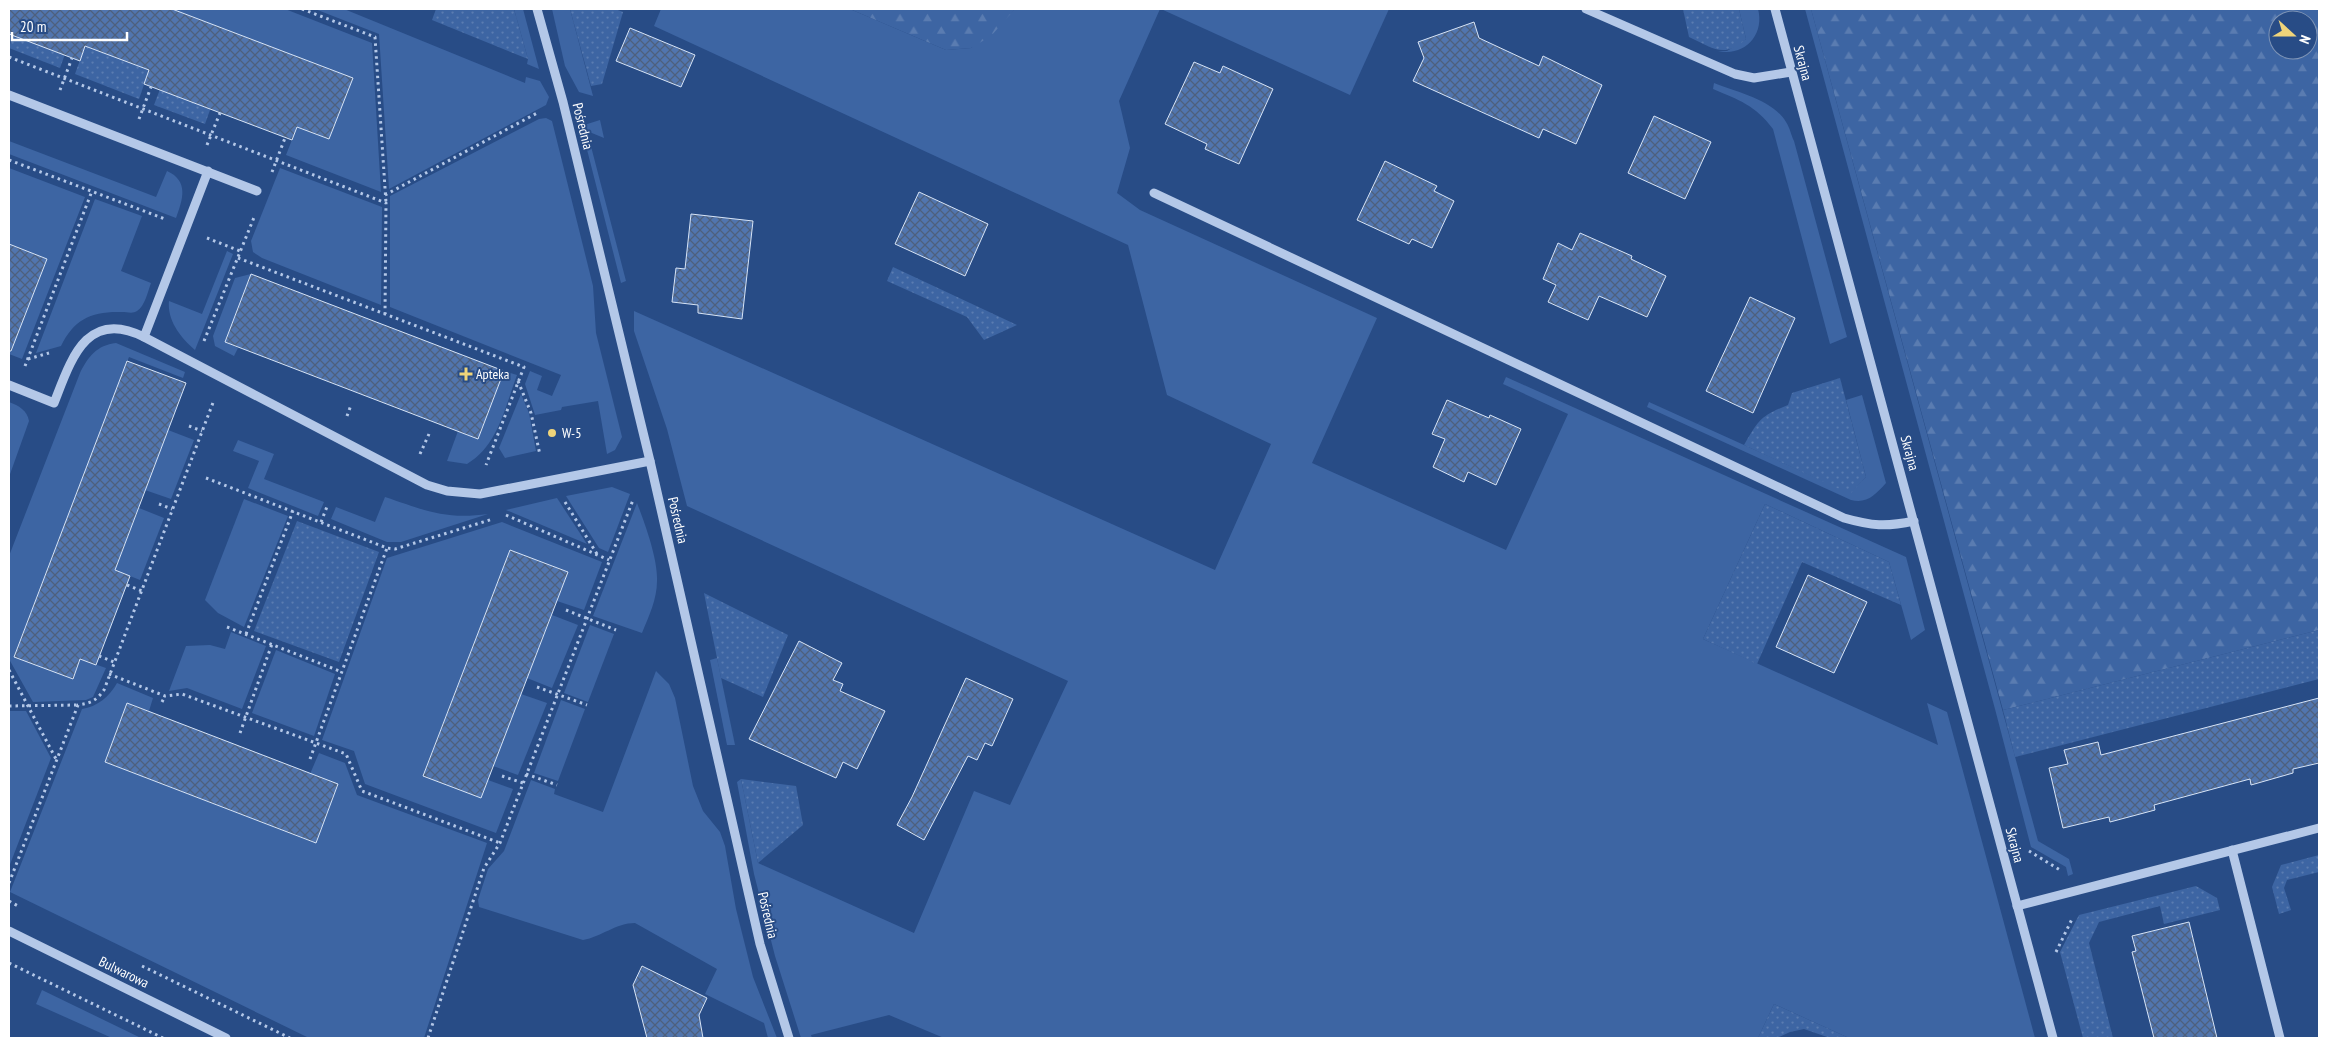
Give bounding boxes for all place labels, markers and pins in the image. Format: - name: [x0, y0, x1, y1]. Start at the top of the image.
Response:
- place label: Apteka: [476, 365, 509, 383]
- marker: Apteka: [460, 368, 472, 380]
- place label: W-5: [562, 424, 582, 442]
- marker: W-5: [546, 427, 558, 439]

